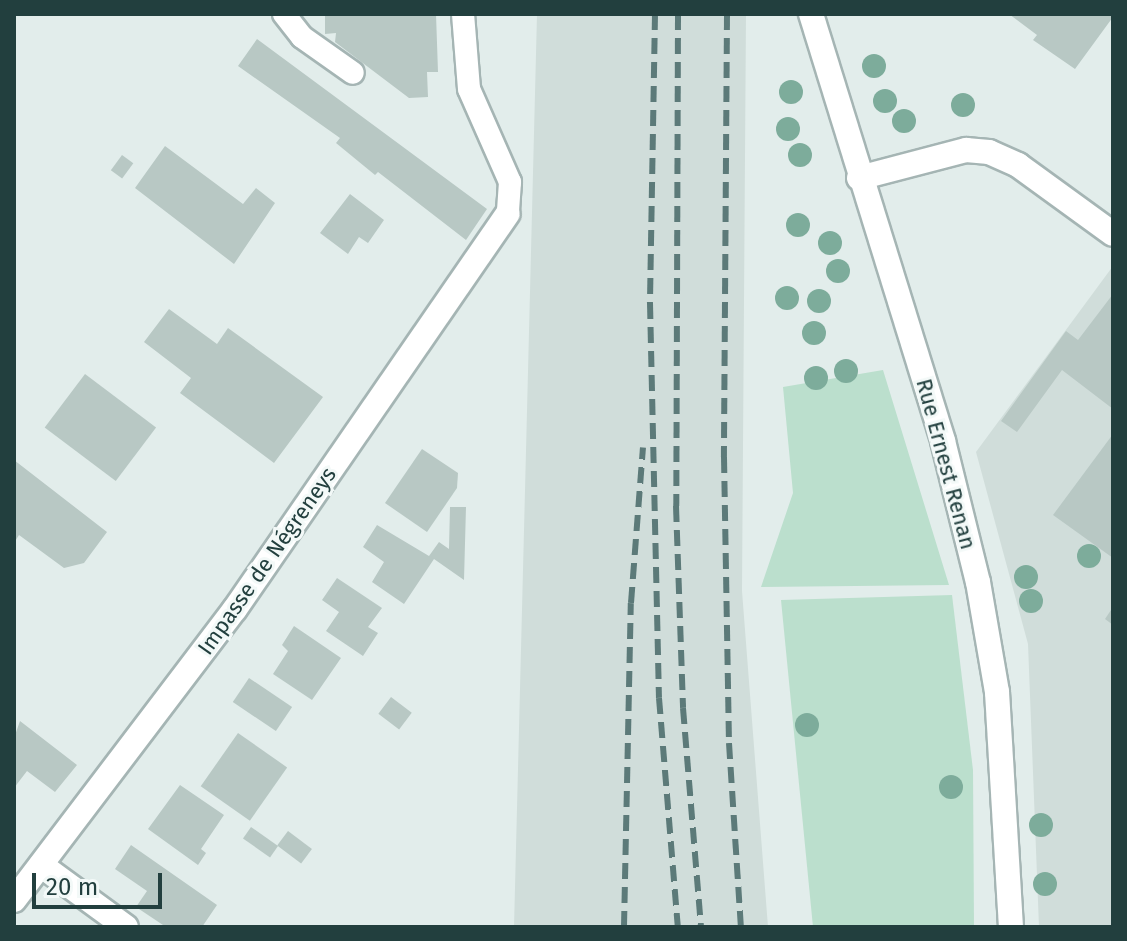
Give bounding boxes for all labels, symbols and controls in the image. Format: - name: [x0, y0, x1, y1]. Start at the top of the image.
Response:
- street label: Rue Ernest Renan: [911, 376, 981, 552]
- street label: Impasse de Négreneys: [192, 462, 342, 660]
- scale bar: [36, 857, 166, 907]
- text: 20 m: [46, 873, 98, 901]

